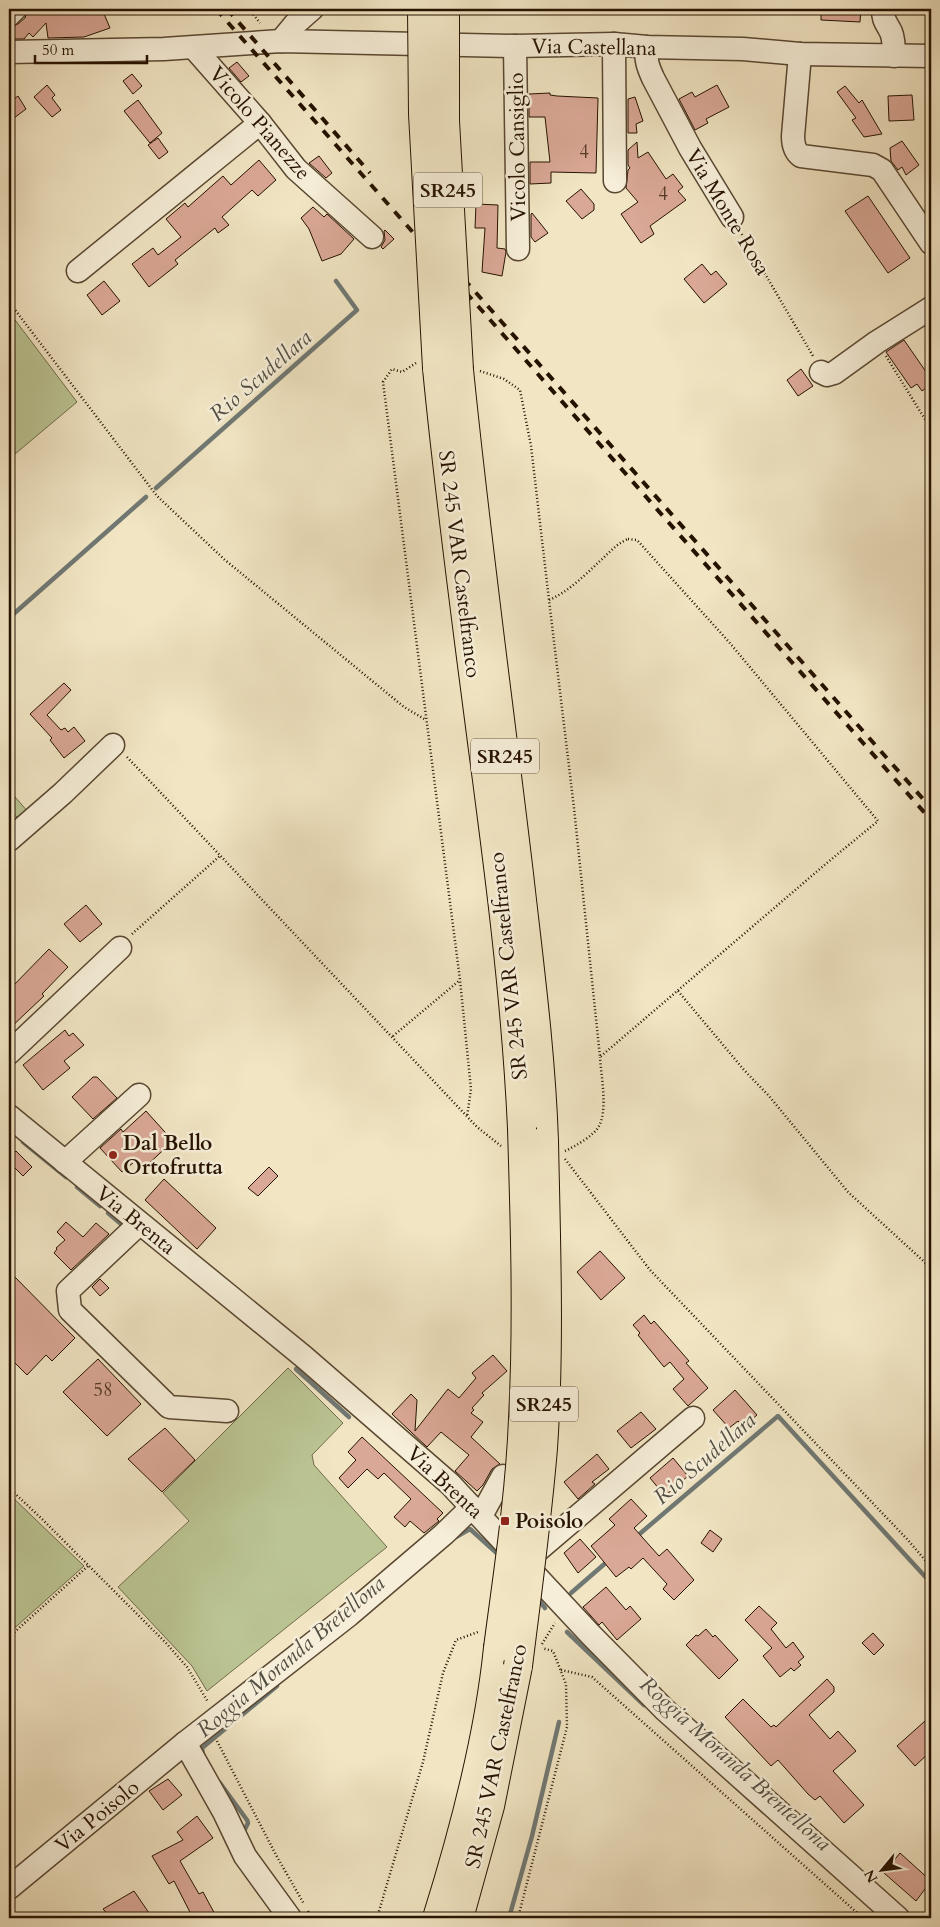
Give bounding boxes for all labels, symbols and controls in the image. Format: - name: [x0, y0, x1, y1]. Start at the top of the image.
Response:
- scale bar: [35, 32, 148, 64]
- street label: Via Castellana: [531, 32, 657, 63]
- text: 50 m: [42, 40, 74, 60]
- street label: Vicolo Pianezze: [202, 60, 317, 186]
- street label: Vicolo Cansiglio: [502, 72, 533, 222]
- house number: 4: [579, 139, 589, 165]
- street label: Via Monte Rosa: [678, 144, 777, 281]
- road number: SR245: [414, 172, 482, 208]
- house number: 4: [658, 181, 668, 207]
- water label: Rio Scudellara: [203, 323, 318, 429]
- street label: SR 245 VAR Castelfranco: [431, 449, 488, 679]
- road number: SR245: [471, 738, 539, 774]
- street label: SR 245 VAR Castelfranco: [482, 851, 535, 1081]
- place label: Dal Bello Ortofrutta: [123, 1129, 224, 1182]
- marker: Dal Bello Ortofrutta: [107, 1149, 119, 1161]
- street label: Via Brenta: [90, 1179, 182, 1262]
- house number: 58: [93, 1377, 113, 1403]
- road number: SR245: [510, 1386, 578, 1422]
- water label: Rio Scudellara: [647, 1406, 762, 1512]
- street label: Via Brenta: [400, 1439, 489, 1525]
- place label: Poisolo: [515, 1507, 583, 1536]
- marker: Poisolo: [499, 1515, 511, 1527]
- water label: Roggia Moranda Bretellona: [190, 1569, 391, 1744]
- street label: SR 245 VAR Castelfranco: [459, 1641, 534, 1871]
- water label: Roggia Moranda Brentellona: [633, 1670, 838, 1858]
- street label: Via Poisolo: [49, 1773, 146, 1859]
- north arrow: [858, 1844, 908, 1894]
- text: N: [860, 1866, 882, 1886]

